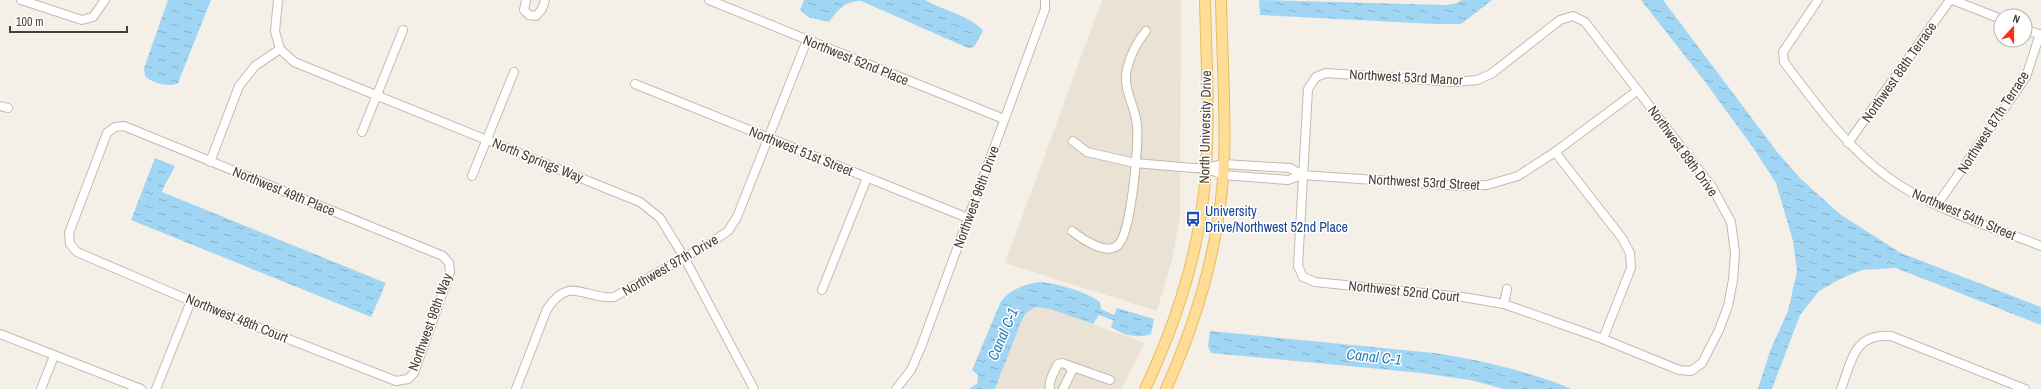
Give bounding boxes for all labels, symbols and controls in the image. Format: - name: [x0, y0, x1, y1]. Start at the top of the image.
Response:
- scale bar: [10, 8, 127, 34]
- north arrow: [1993, 8, 2033, 48]
- text: N: [2011, 11, 2022, 26]
- text: 100 m: [16, 14, 43, 30]
- street label: Northwest 88th Terrace: [1858, 18, 1940, 126]
- street label: Northwest 52nd Place: [801, 31, 911, 89]
- street label: Northwest 53rd Manor: [1349, 65, 1463, 89]
- street label: Northwest 87th Terrace: [1953, 67, 2033, 177]
- street label: North University Drive: [1195, 70, 1215, 184]
- street label: Northwest 89th Drive: [1644, 102, 1722, 200]
- street label: Northwest 51st Street: [746, 122, 856, 180]
- street label: North Springs Way: [490, 134, 586, 187]
- street label: Northwest 96th Drive: [949, 143, 1003, 251]
- street label: Northwest 49th Place: [230, 162, 338, 220]
- street label: Northwest 53rd Street: [1368, 170, 1480, 194]
- street label: Northwest 54th Street: [1909, 184, 2019, 244]
- place label: University Drive/Northwest 52nd Place: [1205, 202, 1348, 236]
- bus stop icon: University Drive/Northwest 52nd Place: [1184, 210, 1202, 228]
- street label: Northwest 97th Drive: [619, 230, 721, 300]
- street label: Northwest 98th Way: [404, 270, 456, 373]
- street label: Northwest 52nd Court: [1348, 276, 1460, 306]
- street label: Northwest 48th Court: [183, 289, 291, 347]
- water label: Canal C-1: [982, 304, 1023, 363]
- water label: Canal C-1: [1345, 343, 1403, 370]

